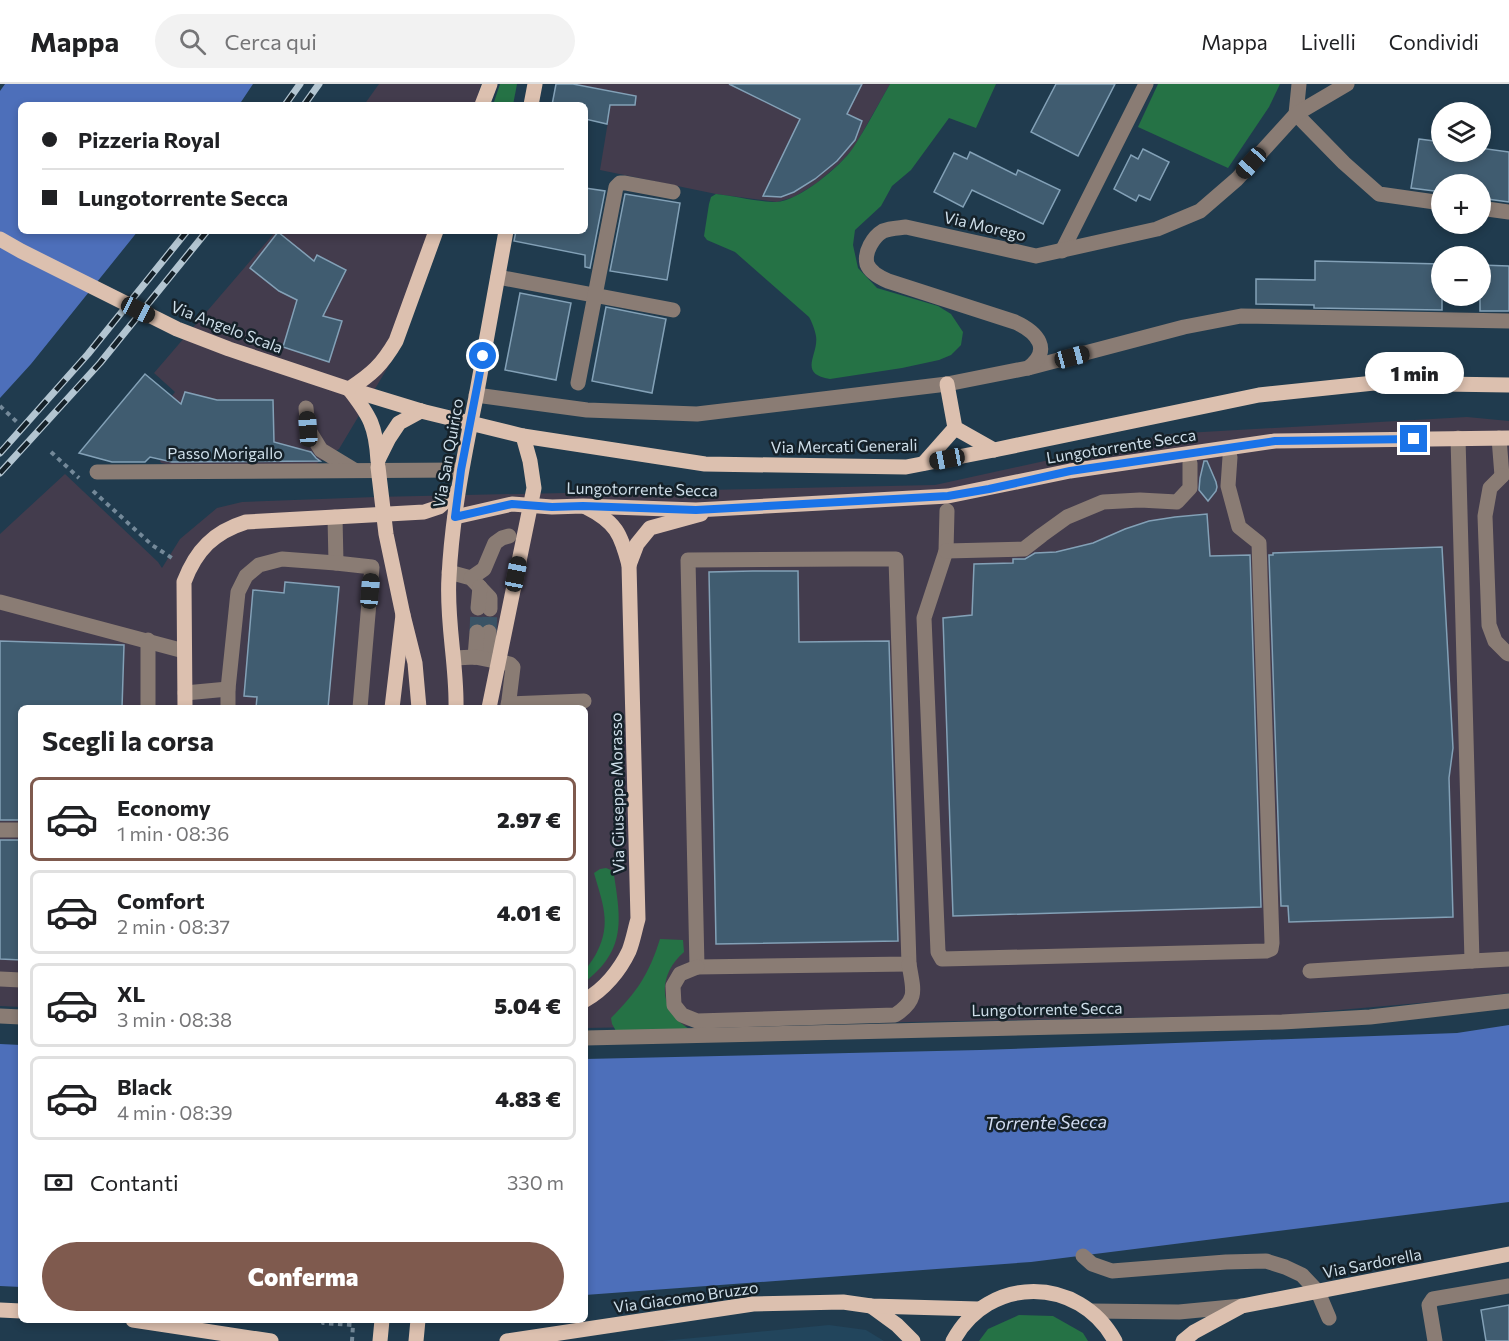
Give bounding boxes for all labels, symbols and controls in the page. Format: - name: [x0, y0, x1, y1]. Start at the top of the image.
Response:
- search box: [155, 14, 575, 68]
- text: Mappa: [30, 24, 119, 58]
- icon: search: [176, 25, 209, 58]
- text: Cerca qui: [224, 28, 317, 55]
- text: Mappa: [1201, 29, 1268, 54]
- text: Livelli: [1301, 29, 1356, 54]
- text: Condividi: [1389, 29, 1479, 54]
- map controls: [1431, 102, 1491, 306]
- button: layers: [1431, 102, 1491, 162]
- text: Pizzeria Royal: [78, 126, 220, 153]
- car: [1232, 144, 1270, 182]
- button: +: [1431, 174, 1491, 234]
- text: Lungotorrente Secca: [78, 184, 288, 211]
- street label: Via Morego: [942, 207, 1028, 244]
- button: −: [1431, 246, 1491, 306]
- car: [118, 294, 158, 326]
- street label: Via Angelo Scala: [168, 296, 286, 357]
- route start: [469, 342, 496, 369]
- car: [1052, 344, 1092, 370]
- callout: 1 min: [1364, 352, 1464, 394]
- text: 1 min: [1390, 361, 1439, 385]
- street label: Via San Quirico: [429, 397, 466, 509]
- car: [298, 410, 318, 448]
- street label: Lungotorrente Secca: [1045, 424, 1197, 467]
- route end: [1400, 425, 1427, 452]
- street label: Via Mercati Generali: [770, 435, 918, 456]
- street label: Passo Morigallo: [167, 443, 283, 462]
- car: [928, 447, 966, 471]
- street label: Lungotorrente Secca: [566, 478, 718, 499]
- car: [504, 555, 528, 593]
- car: [359, 572, 381, 610]
- street label: Via Giuseppe Morasso: [606, 712, 627, 874]
- text: Scegli la corsa: [42, 724, 214, 757]
- icon: car: [45, 792, 99, 846]
- text: Economy: [117, 794, 211, 821]
- text: 2.97 €: [497, 806, 561, 833]
- text: 1 min · 08:36: [117, 821, 229, 845]
- icon: car: [45, 885, 99, 939]
- text: Comfort: [117, 887, 205, 914]
- text: 4.01 €: [497, 899, 561, 926]
- text: 2 min · 08:37: [117, 914, 230, 938]
- icon: car: [45, 978, 99, 1032]
- text: XL: [117, 980, 145, 1007]
- text: 5.04 €: [494, 992, 561, 1019]
- street label: Lungotorrente Secca: [971, 998, 1123, 1019]
- text: 3 min · 08:38: [117, 1007, 232, 1031]
- icon: car: [45, 1071, 99, 1125]
- text: Black: [117, 1073, 172, 1100]
- text: 4.83 €: [495, 1085, 561, 1112]
- text: 4 min · 08:39: [117, 1100, 233, 1124]
- water label: Torrente Secca: [985, 1110, 1107, 1134]
- icon: cash: [42, 1166, 75, 1199]
- text: Contanti: [90, 1169, 179, 1196]
- text: 330 m: [507, 1170, 564, 1194]
- button: Conferma: [42, 1242, 564, 1311]
- street label: Via Sardorella: [1321, 1244, 1423, 1281]
- street label: Via Giacomo Bruzzo: [612, 1277, 759, 1316]

